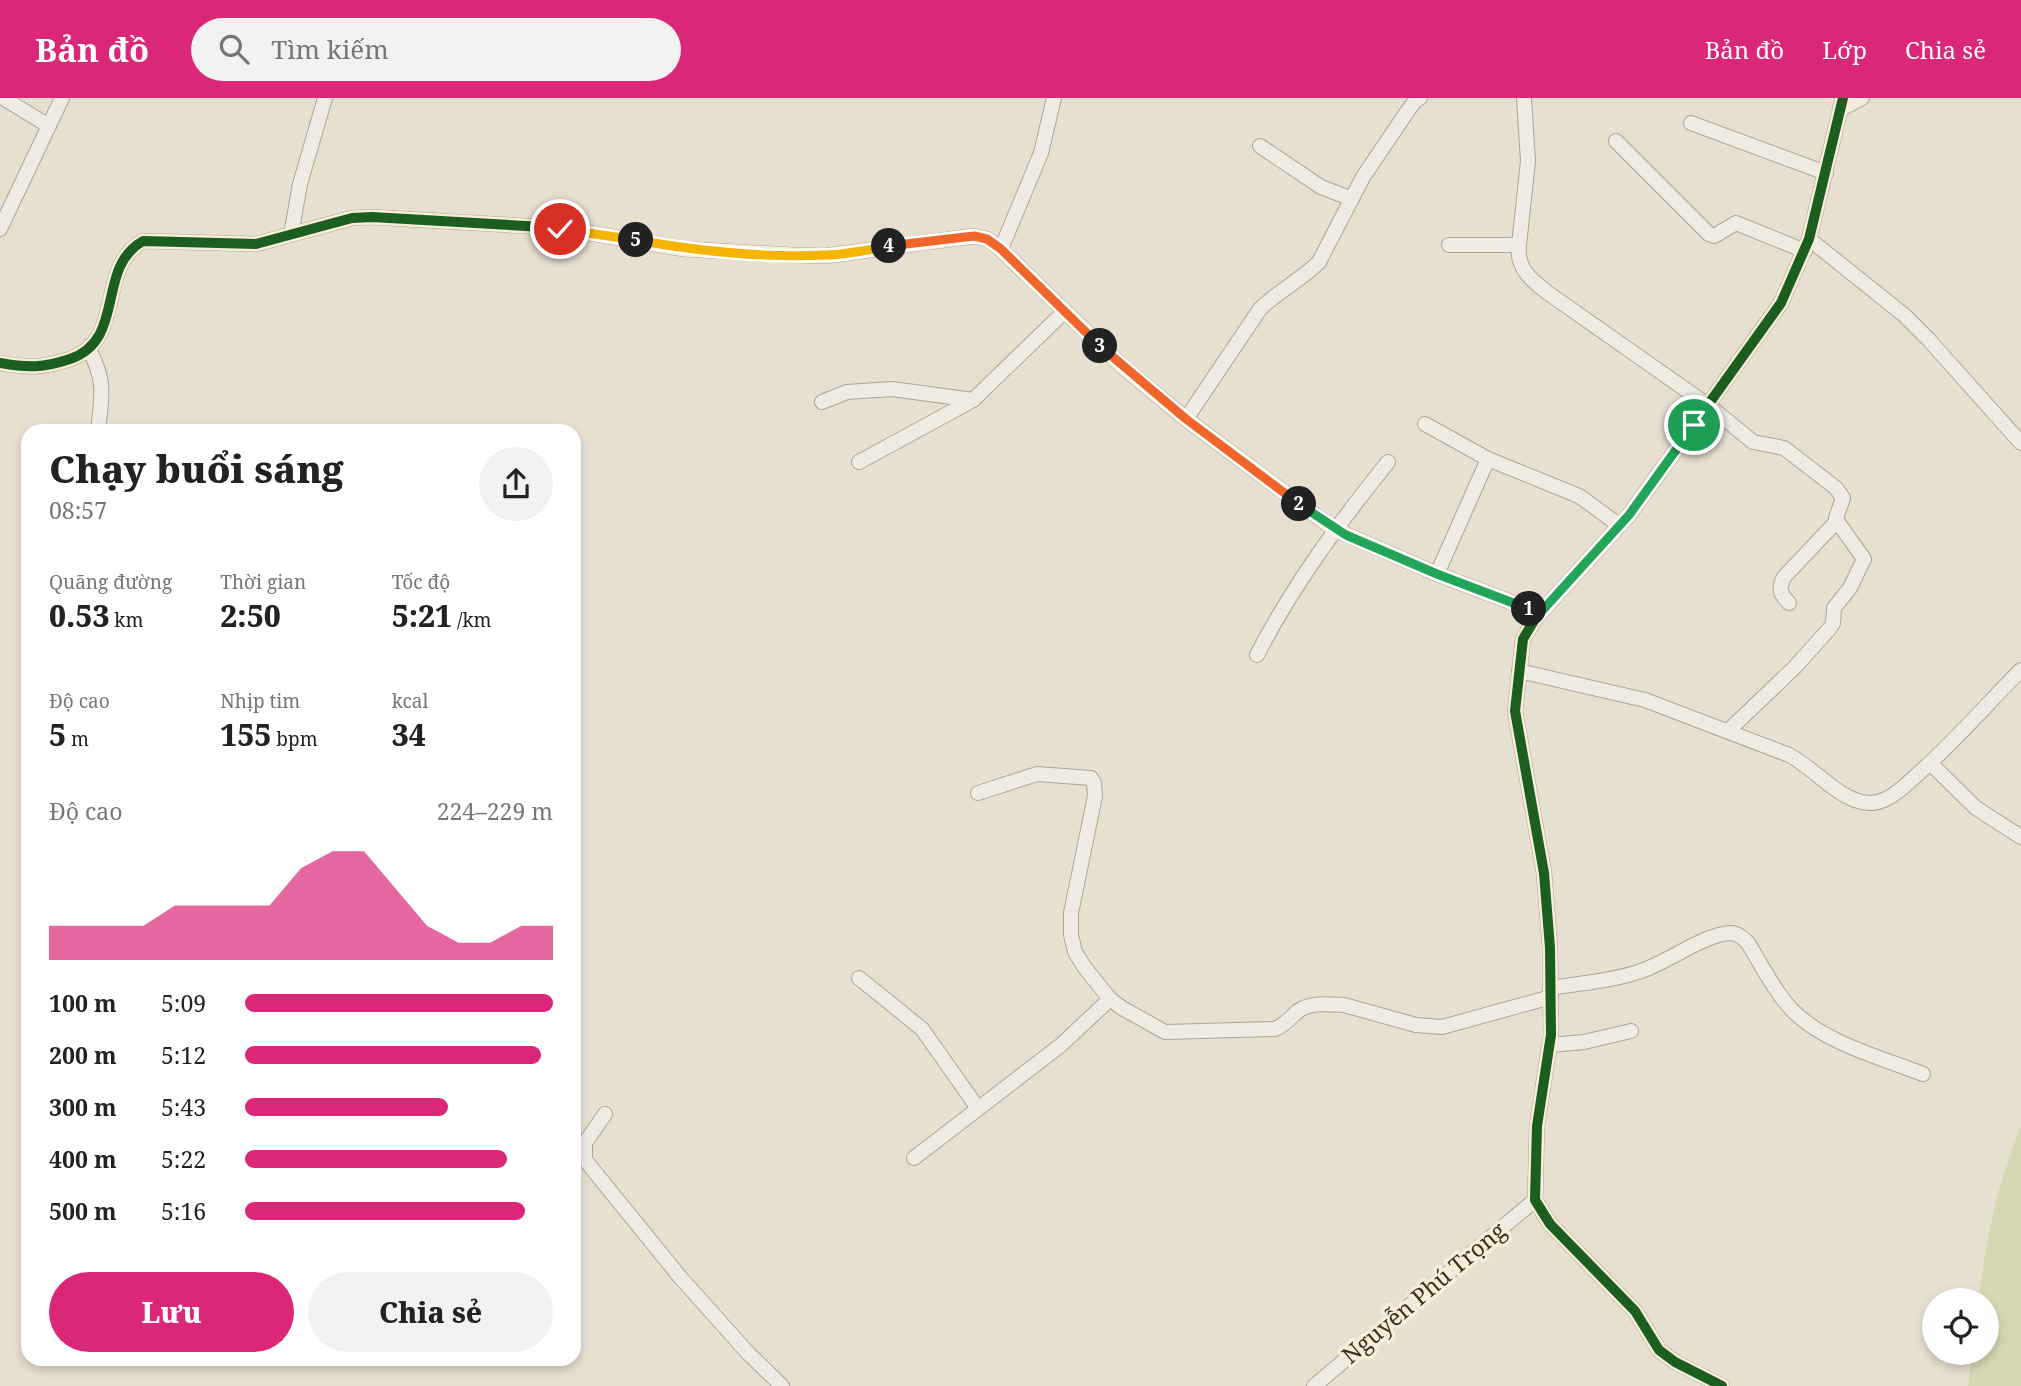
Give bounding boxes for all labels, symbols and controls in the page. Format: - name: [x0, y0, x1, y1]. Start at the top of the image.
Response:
- search box: [191, 18, 681, 81]
- text: Bản đồ: [35, 27, 149, 72]
- icon: search: [215, 30, 253, 68]
- text: Tìm kiếm: [271, 31, 389, 67]
- text: Bản đồ: [1705, 33, 1784, 66]
- text: Lớp: [1822, 33, 1867, 66]
- text: Chia sẻ: [1905, 33, 1986, 66]
- pin: [530, 199, 590, 259]
- icon: check: [541, 210, 579, 248]
- pin: 5: [618, 222, 654, 258]
- text: 5: [630, 226, 641, 252]
- pin: 4: [872, 228, 906, 264]
- text: 4: [883, 232, 894, 258]
- pin: 3: [1082, 328, 1118, 364]
- text: 3: [1094, 332, 1105, 358]
- pin: [1664, 395, 1724, 455]
- icon: arrive: [1675, 406, 1713, 444]
- text: Chạy buổi sáng: [49, 442, 344, 494]
- button: share: [479, 447, 553, 521]
- pin: 2: [1282, 486, 1316, 522]
- text: 2: [1293, 490, 1304, 516]
- text: 08:57: [49, 494, 107, 526]
- text: Quãng đường: [49, 569, 172, 595]
- text: Thời gian: [220, 569, 306, 595]
- text: Tốc độ: [392, 569, 450, 595]
- pin: 1: [1512, 592, 1546, 626]
- text: 0.53: [49, 595, 109, 636]
- text: 2:50: [220, 595, 281, 636]
- text: 5:21: [392, 595, 452, 636]
- text: 1: [1523, 595, 1534, 621]
- text: km: [109, 607, 143, 633]
- text: /km: [452, 607, 492, 633]
- text: Độ cao: [49, 688, 110, 714]
- text: Nhịp tim: [220, 688, 300, 714]
- text: kcal: [392, 688, 428, 714]
- text: 5: [49, 714, 66, 755]
- text: 155: [220, 714, 271, 755]
- text: 34: [392, 714, 426, 755]
- text: m: [66, 726, 89, 752]
- text: bpm: [271, 726, 318, 752]
- text: Độ cao: [49, 795, 123, 827]
- text: 224–229 m: [437, 795, 553, 827]
- text: 100 m: [49, 987, 117, 1019]
- text: 5:09: [161, 987, 206, 1019]
- text: 200 m: [49, 1039, 117, 1071]
- text: 5:12: [161, 1039, 206, 1071]
- text: 300 m: [49, 1091, 117, 1123]
- text: 5:43: [161, 1091, 206, 1123]
- text: 400 m: [49, 1143, 117, 1175]
- text: 5:22: [161, 1143, 206, 1175]
- text: 500 m: [49, 1195, 117, 1227]
- text: 5:16: [161, 1195, 206, 1227]
- street label: Nguyễn Phú Trọng: [1334, 1214, 1513, 1370]
- button: Lưu: [49, 1272, 294, 1352]
- button: Chia sẻ: [308, 1272, 553, 1352]
- map controls: [1922, 1288, 1999, 1365]
- button: locate: [1922, 1288, 1999, 1365]

